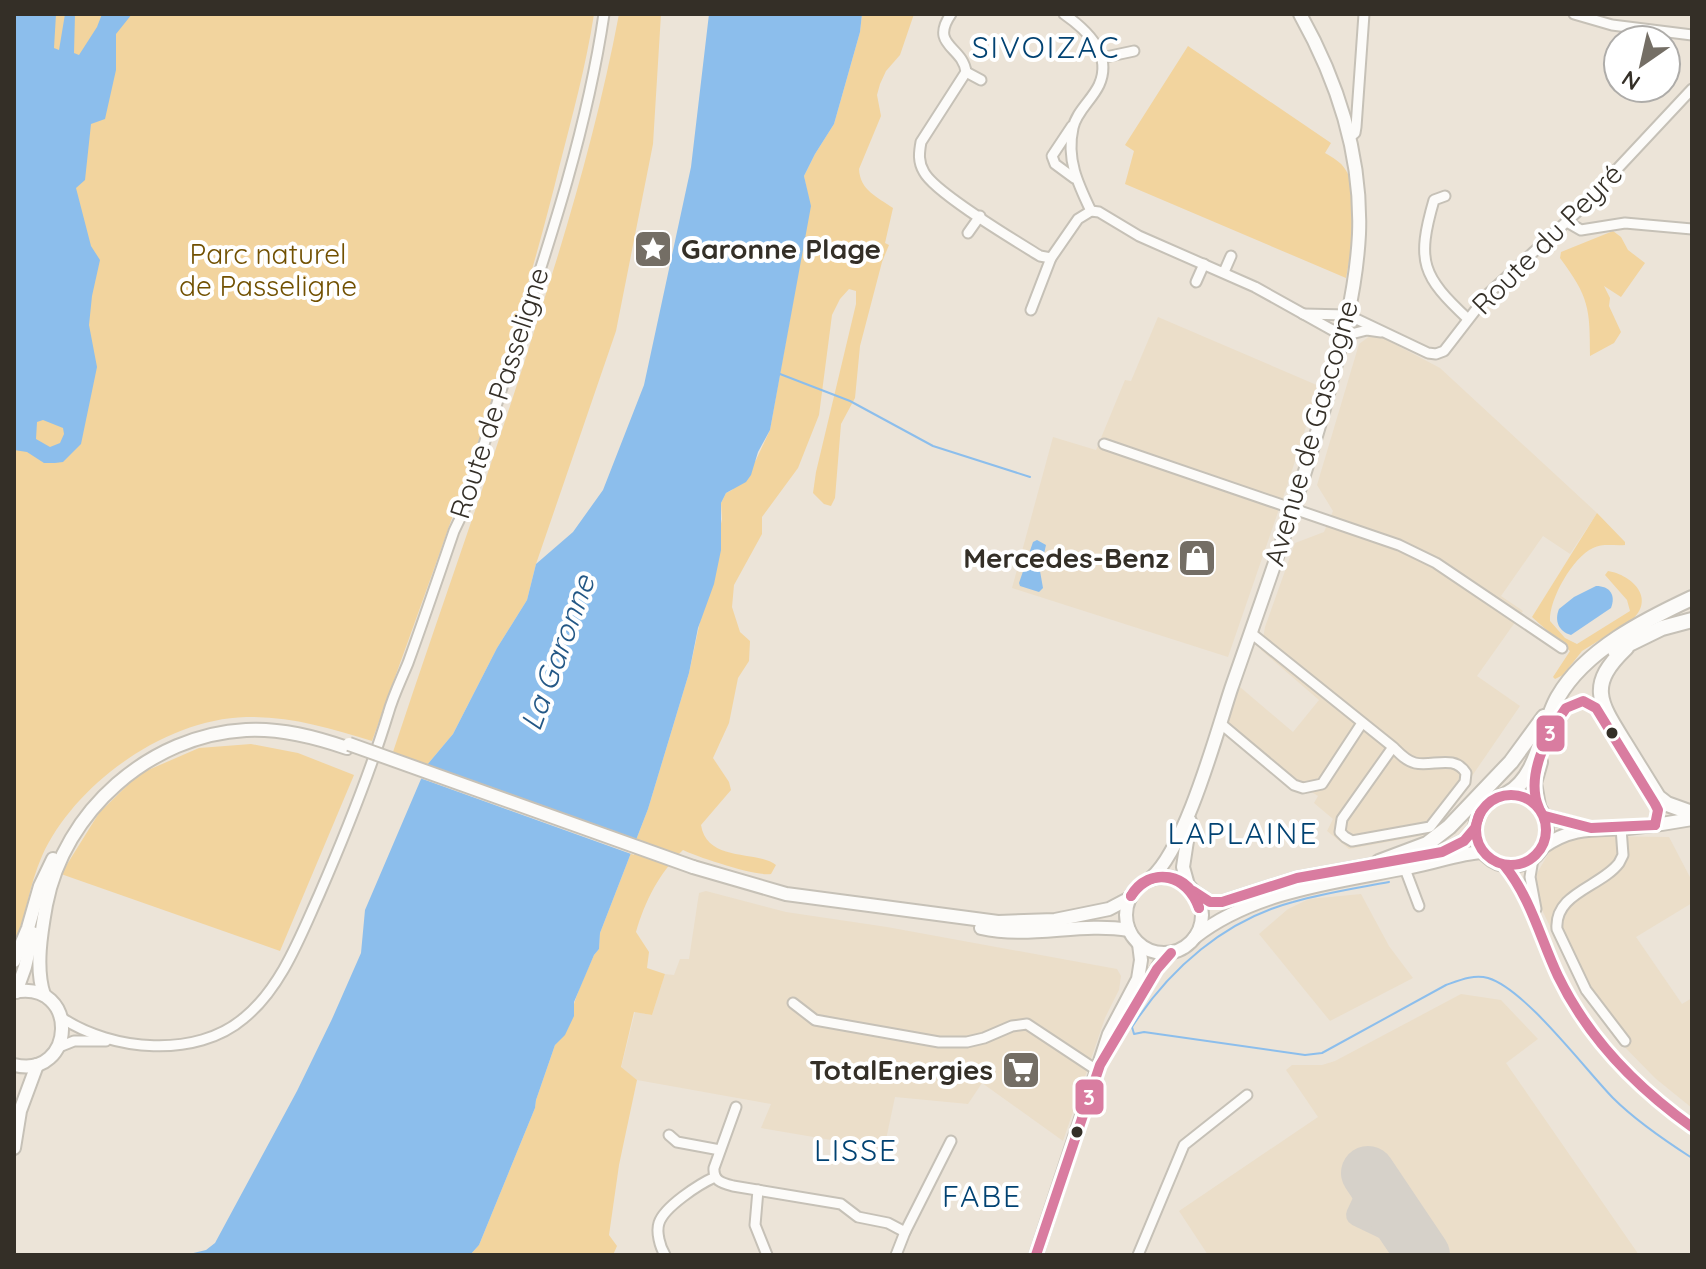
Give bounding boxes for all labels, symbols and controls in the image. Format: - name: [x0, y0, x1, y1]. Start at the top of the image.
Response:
- north arrow: [1602, 24, 1682, 104]
- district label: SIVOIZAC: [972, 28, 1120, 66]
- text: N: [1616, 64, 1645, 97]
- street label: Route du Peyré: [1464, 156, 1629, 321]
- place icon: Garonne Plage: [632, 228, 674, 270]
- place label: Garonne Plage: [681, 231, 881, 266]
- park label: Parc naturel de Passeligne: [179, 236, 357, 303]
- street label: Route de Passeligne: [441, 263, 556, 523]
- street label: Avenue de Gascogne: [1256, 296, 1365, 570]
- shop icon: Mercedes-Benz: [1176, 537, 1218, 579]
- place label: Mercedes-Benz: [963, 540, 1169, 575]
- water label: La Garonne: [511, 569, 603, 735]
- line badge: 3: [1535, 714, 1566, 753]
- text: 3: [1544, 719, 1556, 747]
- unlabelled marker: [1604, 725, 1620, 741]
- district label: LAPLAINE: [1168, 814, 1319, 852]
- supermarket icon: TotalEnergies: [1000, 1049, 1042, 1091]
- place label: TotalEnergies: [809, 1052, 993, 1087]
- line badge: 3: [1074, 1078, 1105, 1116]
- text: 3: [1083, 1083, 1095, 1111]
- unlabelled marker: [1069, 1124, 1085, 1140]
- district label: LISSE: [814, 1131, 898, 1169]
- district label: FABE: [942, 1177, 1022, 1215]

